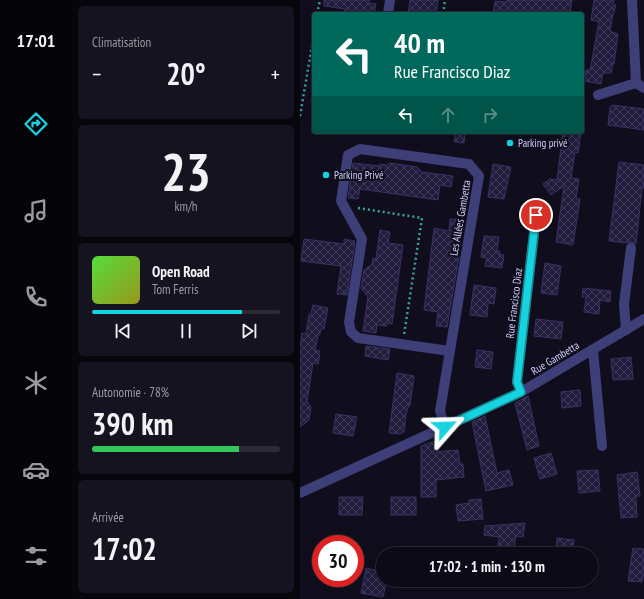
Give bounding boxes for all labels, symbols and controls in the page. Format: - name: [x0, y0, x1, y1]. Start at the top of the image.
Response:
- text: 40 m: [394, 24, 445, 61]
- icon: left: [328, 28, 380, 80]
- text: 17:01: [17, 29, 55, 52]
- text: Climatisation: [92, 34, 151, 51]
- text: 20°: [166, 54, 206, 93]
- text: −: [92, 60, 101, 88]
- text: +: [271, 60, 280, 88]
- text: Rue Francisco Diaz: [394, 60, 510, 83]
- icon: left: [395, 104, 417, 126]
- icon: ahead: [437, 104, 459, 126]
- icon: right: [479, 104, 501, 126]
- icon: directions: [22, 110, 50, 138]
- place label: Parking privé: [518, 136, 568, 150]
- text: 23: [161, 138, 211, 205]
- marker: Parking privé: [505, 138, 515, 148]
- place label: Parking Privé: [334, 168, 384, 182]
- marker: Parking Privé: [321, 170, 331, 180]
- street label: Les Allées Gambetta: [446, 179, 474, 257]
- icon: music: [22, 197, 50, 225]
- text: km/h: [174, 198, 198, 215]
- pin: [519, 198, 553, 232]
- icon: arrive: [525, 204, 547, 226]
- text: Open Road: [152, 262, 210, 281]
- street label: Rue Francisco Diaz: [503, 267, 525, 339]
- text: Tom Ferris: [152, 281, 198, 298]
- icon: phone: [22, 283, 50, 311]
- icon: previous: [112, 320, 134, 342]
- icon: pause: [175, 320, 197, 342]
- icon: next: [238, 320, 260, 342]
- street label: Rue Gambetta: [528, 338, 582, 378]
- icon: climate: [22, 369, 50, 397]
- text: Autonomie · 78%: [92, 384, 169, 401]
- text: 390 km: [92, 404, 173, 443]
- position arrow: [424, 406, 466, 448]
- icon: car: [22, 456, 50, 484]
- text: Arrivée: [92, 509, 124, 526]
- text: 17:02: [92, 529, 157, 568]
- speed limit sign: 30: [312, 535, 364, 587]
- icon: filters: [22, 542, 50, 570]
- text: 17:02 · 1 min · 130 m: [429, 557, 545, 576]

